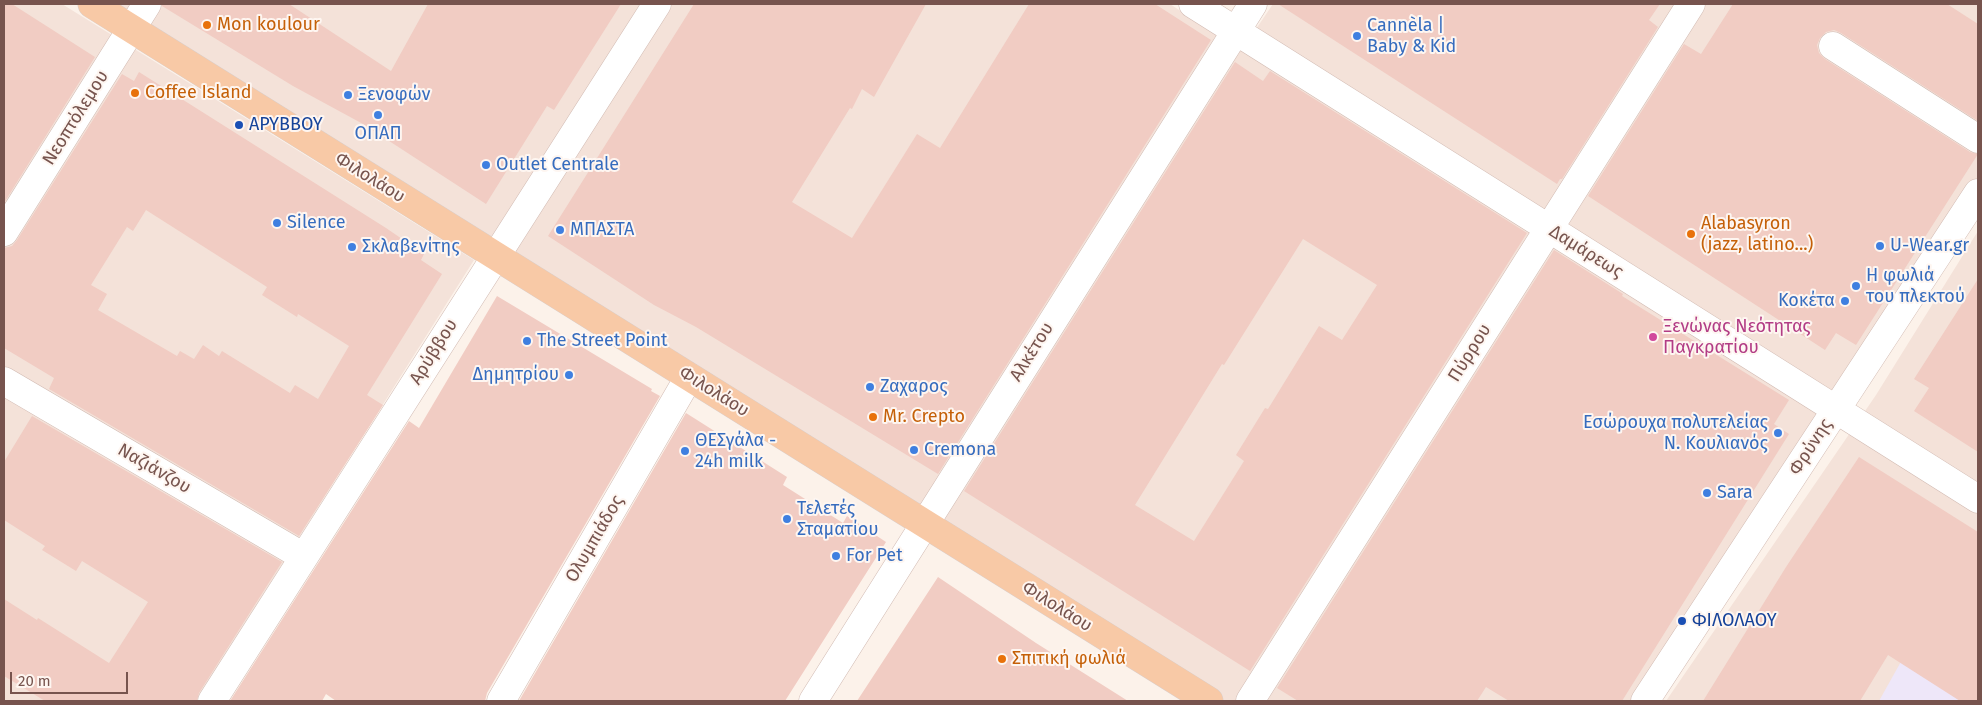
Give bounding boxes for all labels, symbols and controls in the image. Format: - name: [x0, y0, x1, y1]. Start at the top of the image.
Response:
- place label: Mon koulour: [217, 14, 320, 36]
- place label: Cannèla | Baby & Kid: [1367, 15, 1456, 58]
- marker: Mon koulour: [201, 19, 213, 31]
- marker: Cannèla | Baby & Kid: [1351, 30, 1363, 42]
- street label: Νεοπτόλεμου: [38, 67, 114, 169]
- place label: Coffee Island: [145, 82, 252, 104]
- place label: Ξενοφών: [358, 84, 430, 106]
- marker: Coffee Island: [129, 87, 141, 99]
- marker: Ξενοφών: [342, 89, 354, 101]
- marker: ΟΠΑΠ: [372, 109, 384, 121]
- place label: ΑΡΥΒΒΟΥ: [249, 114, 323, 136]
- marker: ΑΡΥΒΒΟΥ: [233, 119, 245, 131]
- place label: ΟΠΑΠ: [354, 123, 402, 145]
- street label: Φιλολάου: [331, 148, 409, 208]
- place label: Outlet Centrale: [496, 154, 619, 176]
- marker: Outlet Centrale: [480, 159, 492, 171]
- place label: Silence: [287, 212, 345, 234]
- place label: Alabasyron (jazz, latino...): [1701, 213, 1813, 255]
- marker: Silence: [271, 217, 283, 229]
- place label: ΜΠΑΣΤΑ: [570, 219, 634, 241]
- street label: Δαμάρεως: [1545, 221, 1627, 283]
- marker: ΜΠΑΣΤΑ: [554, 224, 566, 236]
- marker: Alabasyron (jazz, latino...): [1685, 228, 1697, 240]
- place label: U-Wear.gr: [1890, 235, 1969, 257]
- place label: Σκλαβενίτης: [362, 236, 460, 258]
- marker: U-Wear.gr: [1874, 240, 1886, 252]
- marker: Σκλαβενίτης: [346, 241, 358, 253]
- place label: Η φωλιά του πλεκτού: [1866, 265, 1965, 308]
- marker: Η φωλιά του πλεκτού: [1850, 280, 1862, 292]
- place label: Κοκέτα: [1778, 290, 1835, 312]
- marker: Κοκέτα: [1839, 295, 1851, 307]
- street label: Αρύββου: [405, 315, 463, 389]
- place label: Ξενώνας Νεότητας Παγκρατίου: [1663, 316, 1811, 358]
- street label: Αλκέτου: [1006, 319, 1058, 385]
- street label: Πύρρου: [1444, 320, 1496, 386]
- place label: The Street Point: [537, 330, 668, 352]
- marker: Ξενώνας Νεότητας Παγκρατίου: [1647, 331, 1659, 343]
- marker: The Street Point: [521, 335, 533, 347]
- street label: Φιλολάου: [675, 362, 753, 422]
- place label: Δημητρίου: [472, 364, 559, 386]
- marker: Δημητρίου: [563, 369, 575, 381]
- place label: Ζαχαρος: [880, 376, 948, 398]
- marker: Ζαχαρος: [864, 381, 876, 393]
- place label: Mr. Crepto: [883, 406, 965, 428]
- marker: Mr. Crepto: [867, 411, 879, 423]
- place label: Εσώρουχα πολυτελείας Ν. Κουλιανός: [1583, 412, 1768, 454]
- street label: Φρύνης: [1785, 415, 1837, 479]
- marker: Εσώρουχα πολυτελείας Ν. Κουλιανός: [1772, 427, 1784, 439]
- place label: ΘΕΣγάλα - 24h milk: [695, 430, 776, 472]
- street label: Ναζιάνζου: [114, 439, 194, 499]
- place label: Cremona: [924, 439, 996, 461]
- marker: Cremona: [908, 444, 920, 456]
- marker: ΘΕΣγάλα - 24h milk: [679, 445, 691, 457]
- place label: Sara: [1717, 482, 1753, 504]
- marker: Sara: [1701, 487, 1713, 499]
- street label: Ολυμπιάδος: [561, 491, 629, 587]
- place label: Τελετές Σταματίου: [797, 498, 879, 540]
- marker: Τελετές Σταματίου: [781, 513, 793, 525]
- place label: For Pet: [846, 545, 903, 567]
- marker: For Pet: [830, 550, 842, 562]
- street label: Φιλολάου: [1018, 577, 1096, 637]
- place label: ΦΙΛΟΛΑΟΥ: [1692, 610, 1777, 632]
- marker: ΦΙΛΟΛΑΟΥ: [1676, 615, 1688, 627]
- place label: Σπιτική φωλιά: [1012, 648, 1126, 670]
- marker: Σπιτική φωλιά: [996, 653, 1008, 665]
- scale bar: [12, 662, 130, 694]
- text: 20 m: [18, 672, 51, 690]

